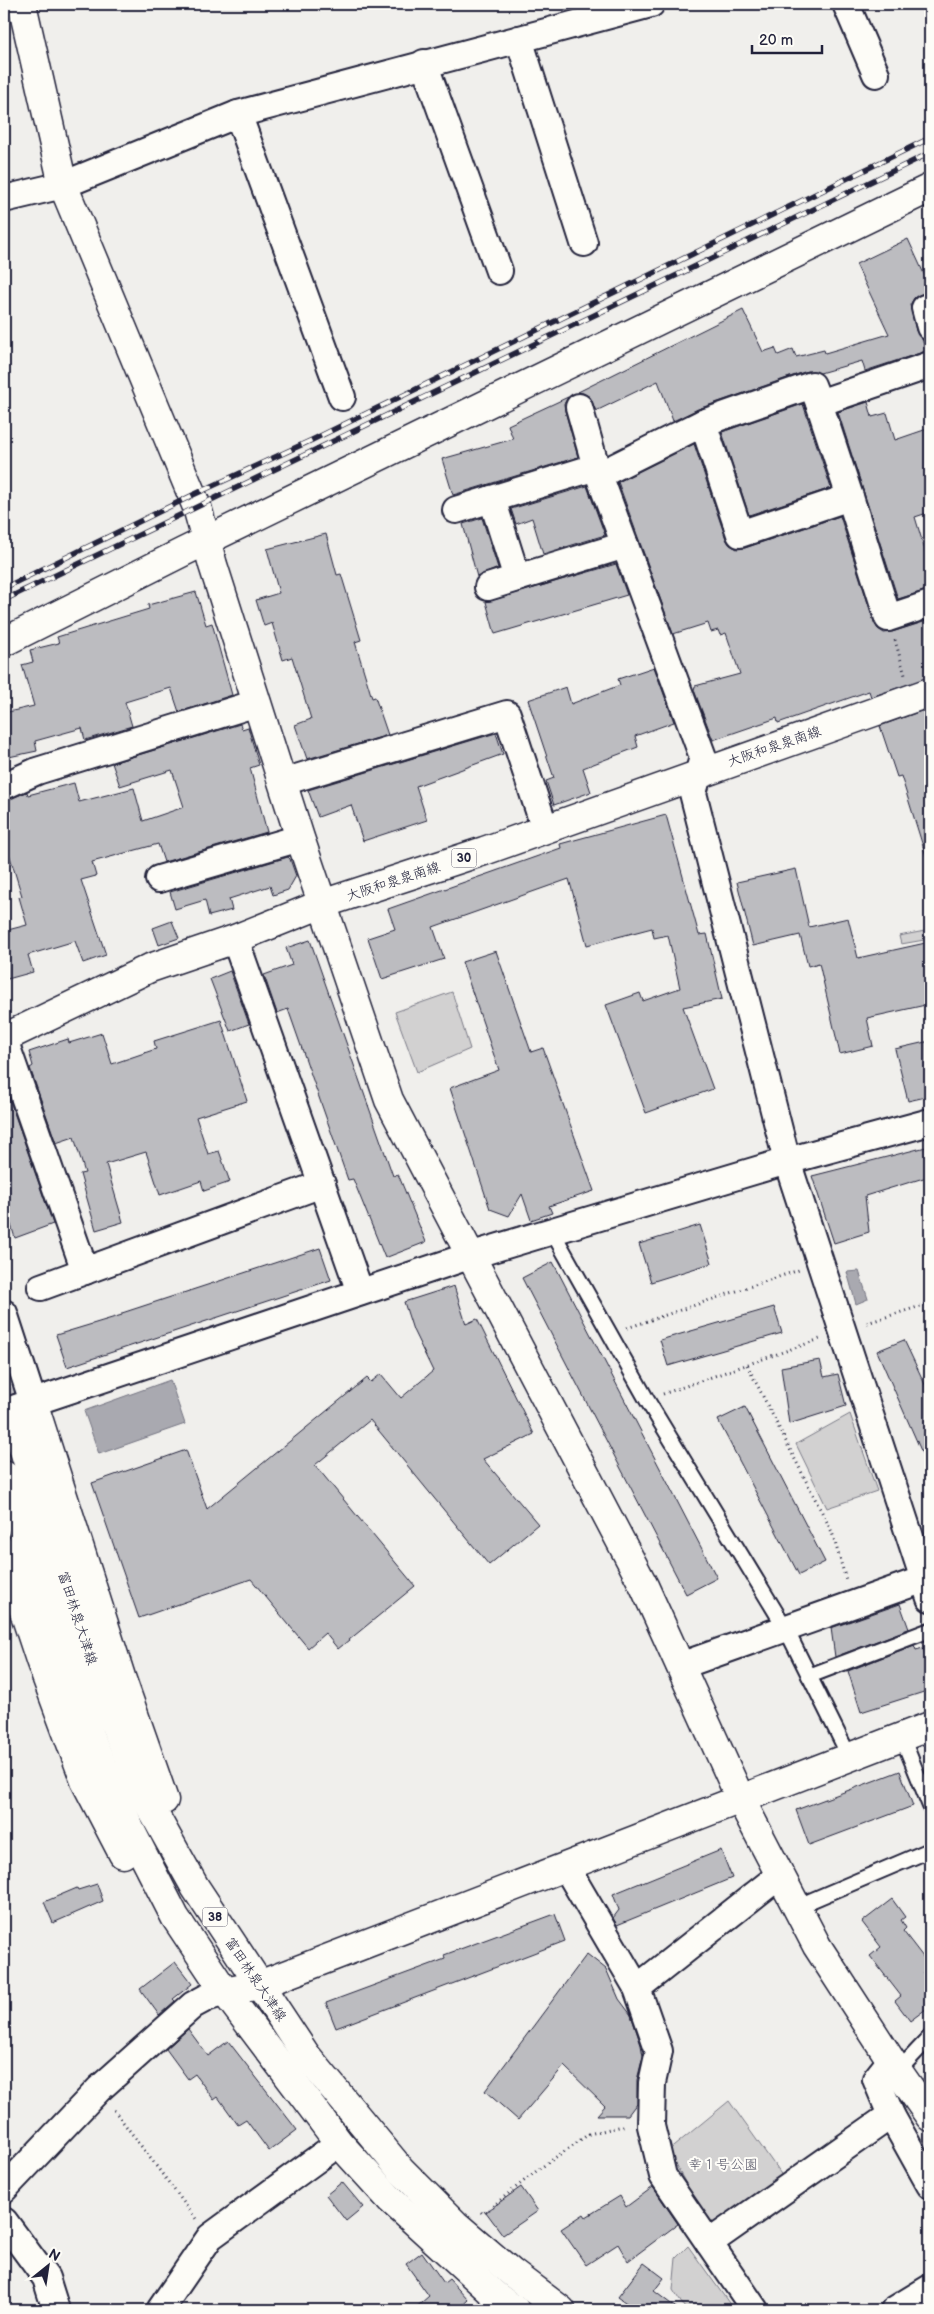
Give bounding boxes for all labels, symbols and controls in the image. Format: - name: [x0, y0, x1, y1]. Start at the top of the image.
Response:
- scale bar: [752, 22, 822, 54]
- text: 20 m: [759, 31, 793, 50]
- street label: 大阪和泉泉南線: [725, 722, 823, 770]
- road number: 30: [452, 848, 476, 868]
- street label: 大阪和泉泉南線: [344, 858, 442, 905]
- street label: 富田林泉大津線: [54, 1569, 101, 1667]
- road number: 38: [202, 1908, 228, 1926]
- street label: 富田林泉大津線: [221, 1934, 290, 2025]
- park label: 幸１号公園: [688, 2156, 758, 2173]
- north arrow: [22, 2242, 72, 2292]
- text: N: [45, 2245, 63, 2265]

